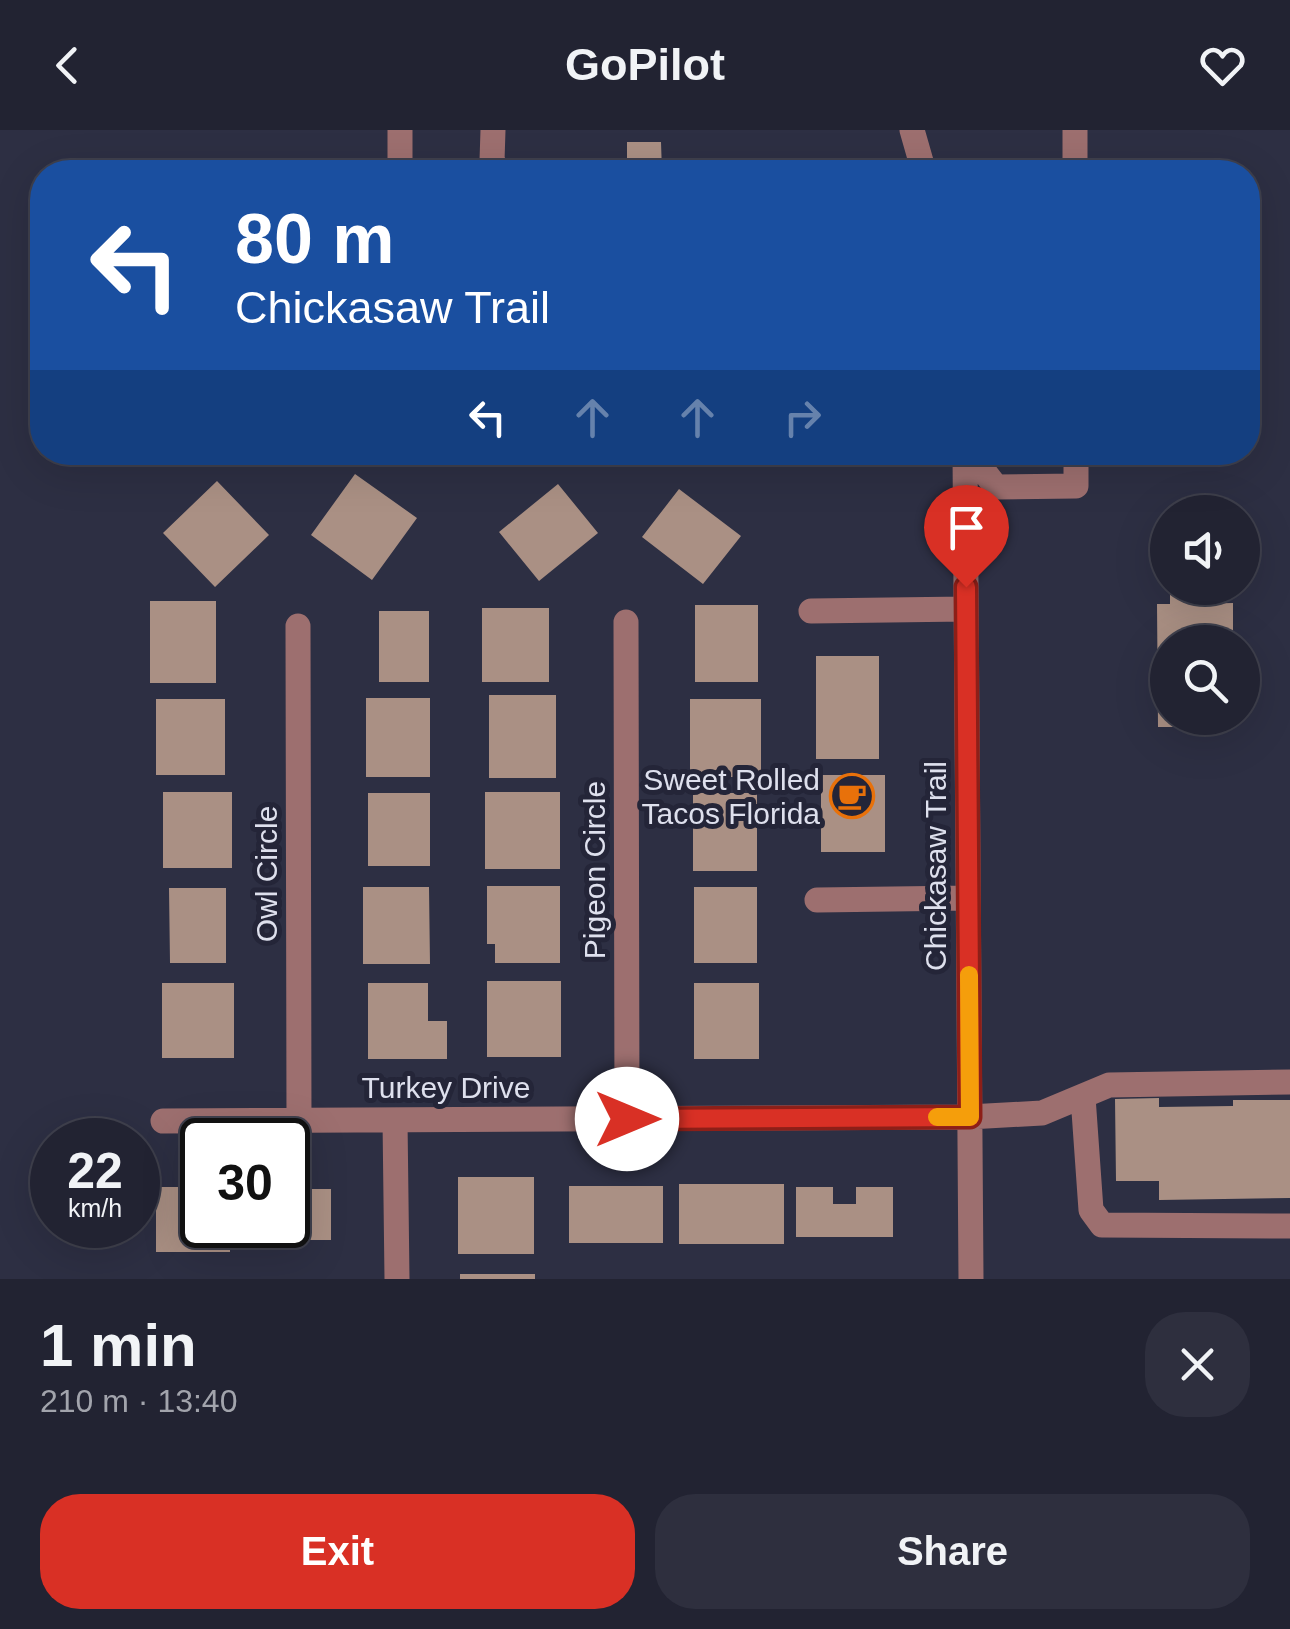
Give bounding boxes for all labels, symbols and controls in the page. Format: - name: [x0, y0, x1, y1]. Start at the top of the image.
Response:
- icon: back: [40, 38, 95, 93]
- icon: heart: [1195, 38, 1250, 93]
- text: GoPilot: [565, 39, 725, 90]
- icon: left: [70, 200, 200, 330]
- text: 80 m: [235, 200, 395, 278]
- text: Chickasaw Trail: [235, 282, 550, 333]
- icon: left: [460, 390, 515, 445]
- icon: ahead: [565, 390, 620, 445]
- icon: ahead: [670, 390, 725, 445]
- icon: right: [775, 390, 830, 445]
- pin: [924, 485, 1009, 588]
- map controls: [1150, 495, 1260, 735]
- button: sound: [1150, 495, 1260, 605]
- icon: arrive: [939, 500, 994, 555]
- button: search: [1150, 625, 1260, 735]
- street label: Chickasaw Trail: [919, 761, 952, 971]
- place label: Sweet Rolled Tacos Florida: [642, 763, 820, 830]
- cafe icon: Sweet Rolled Tacos Florida: [829, 773, 875, 819]
- street label: Pigeon Circle: [578, 781, 611, 959]
- street label: Owl Circle: [250, 806, 283, 942]
- position arrow: [575, 1067, 679, 1171]
- street label: Turkey Drive: [362, 1071, 530, 1104]
- speed limit sign: 30: [180, 1118, 310, 1248]
- text: 22: [67, 1143, 123, 1199]
- text: km/h: [68, 1194, 122, 1222]
- text: 1 min: [40, 1312, 197, 1379]
- button: close: [1145, 1312, 1250, 1417]
- text: 210 m · 13:40: [40, 1383, 237, 1419]
- button: Exit: [40, 1494, 635, 1609]
- button: Share: [655, 1494, 1250, 1609]

